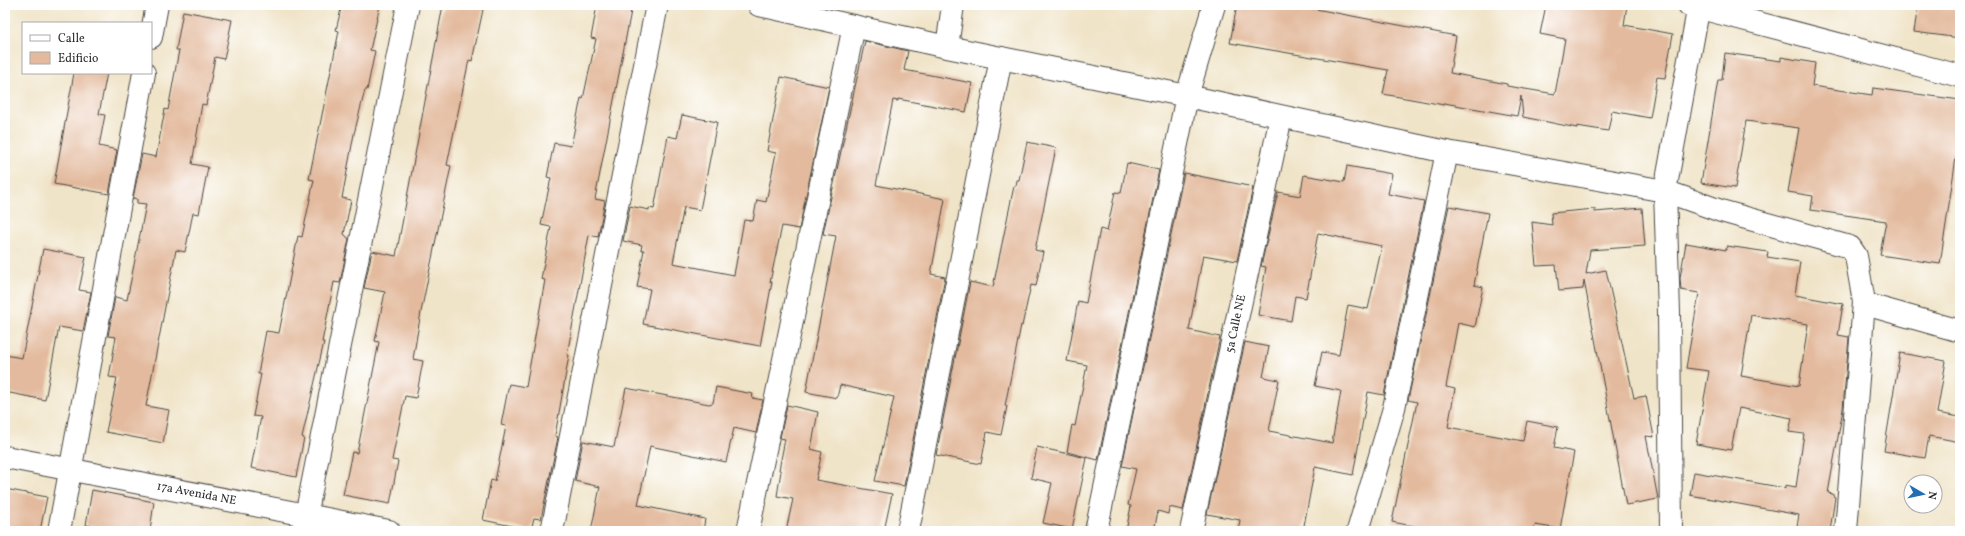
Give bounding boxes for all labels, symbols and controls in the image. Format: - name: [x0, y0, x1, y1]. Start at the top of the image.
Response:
- legend: [22, 22, 152, 74]
- text: Calle: [58, 31, 85, 47]
- text: Edificio: [58, 51, 98, 67]
- street label: 5a Calle NE: [1222, 293, 1250, 355]
- north arrow: [1903, 474, 1943, 514]
- street label: 17a Avenida NE: [155, 478, 238, 509]
- text: N: [1923, 490, 1939, 500]

